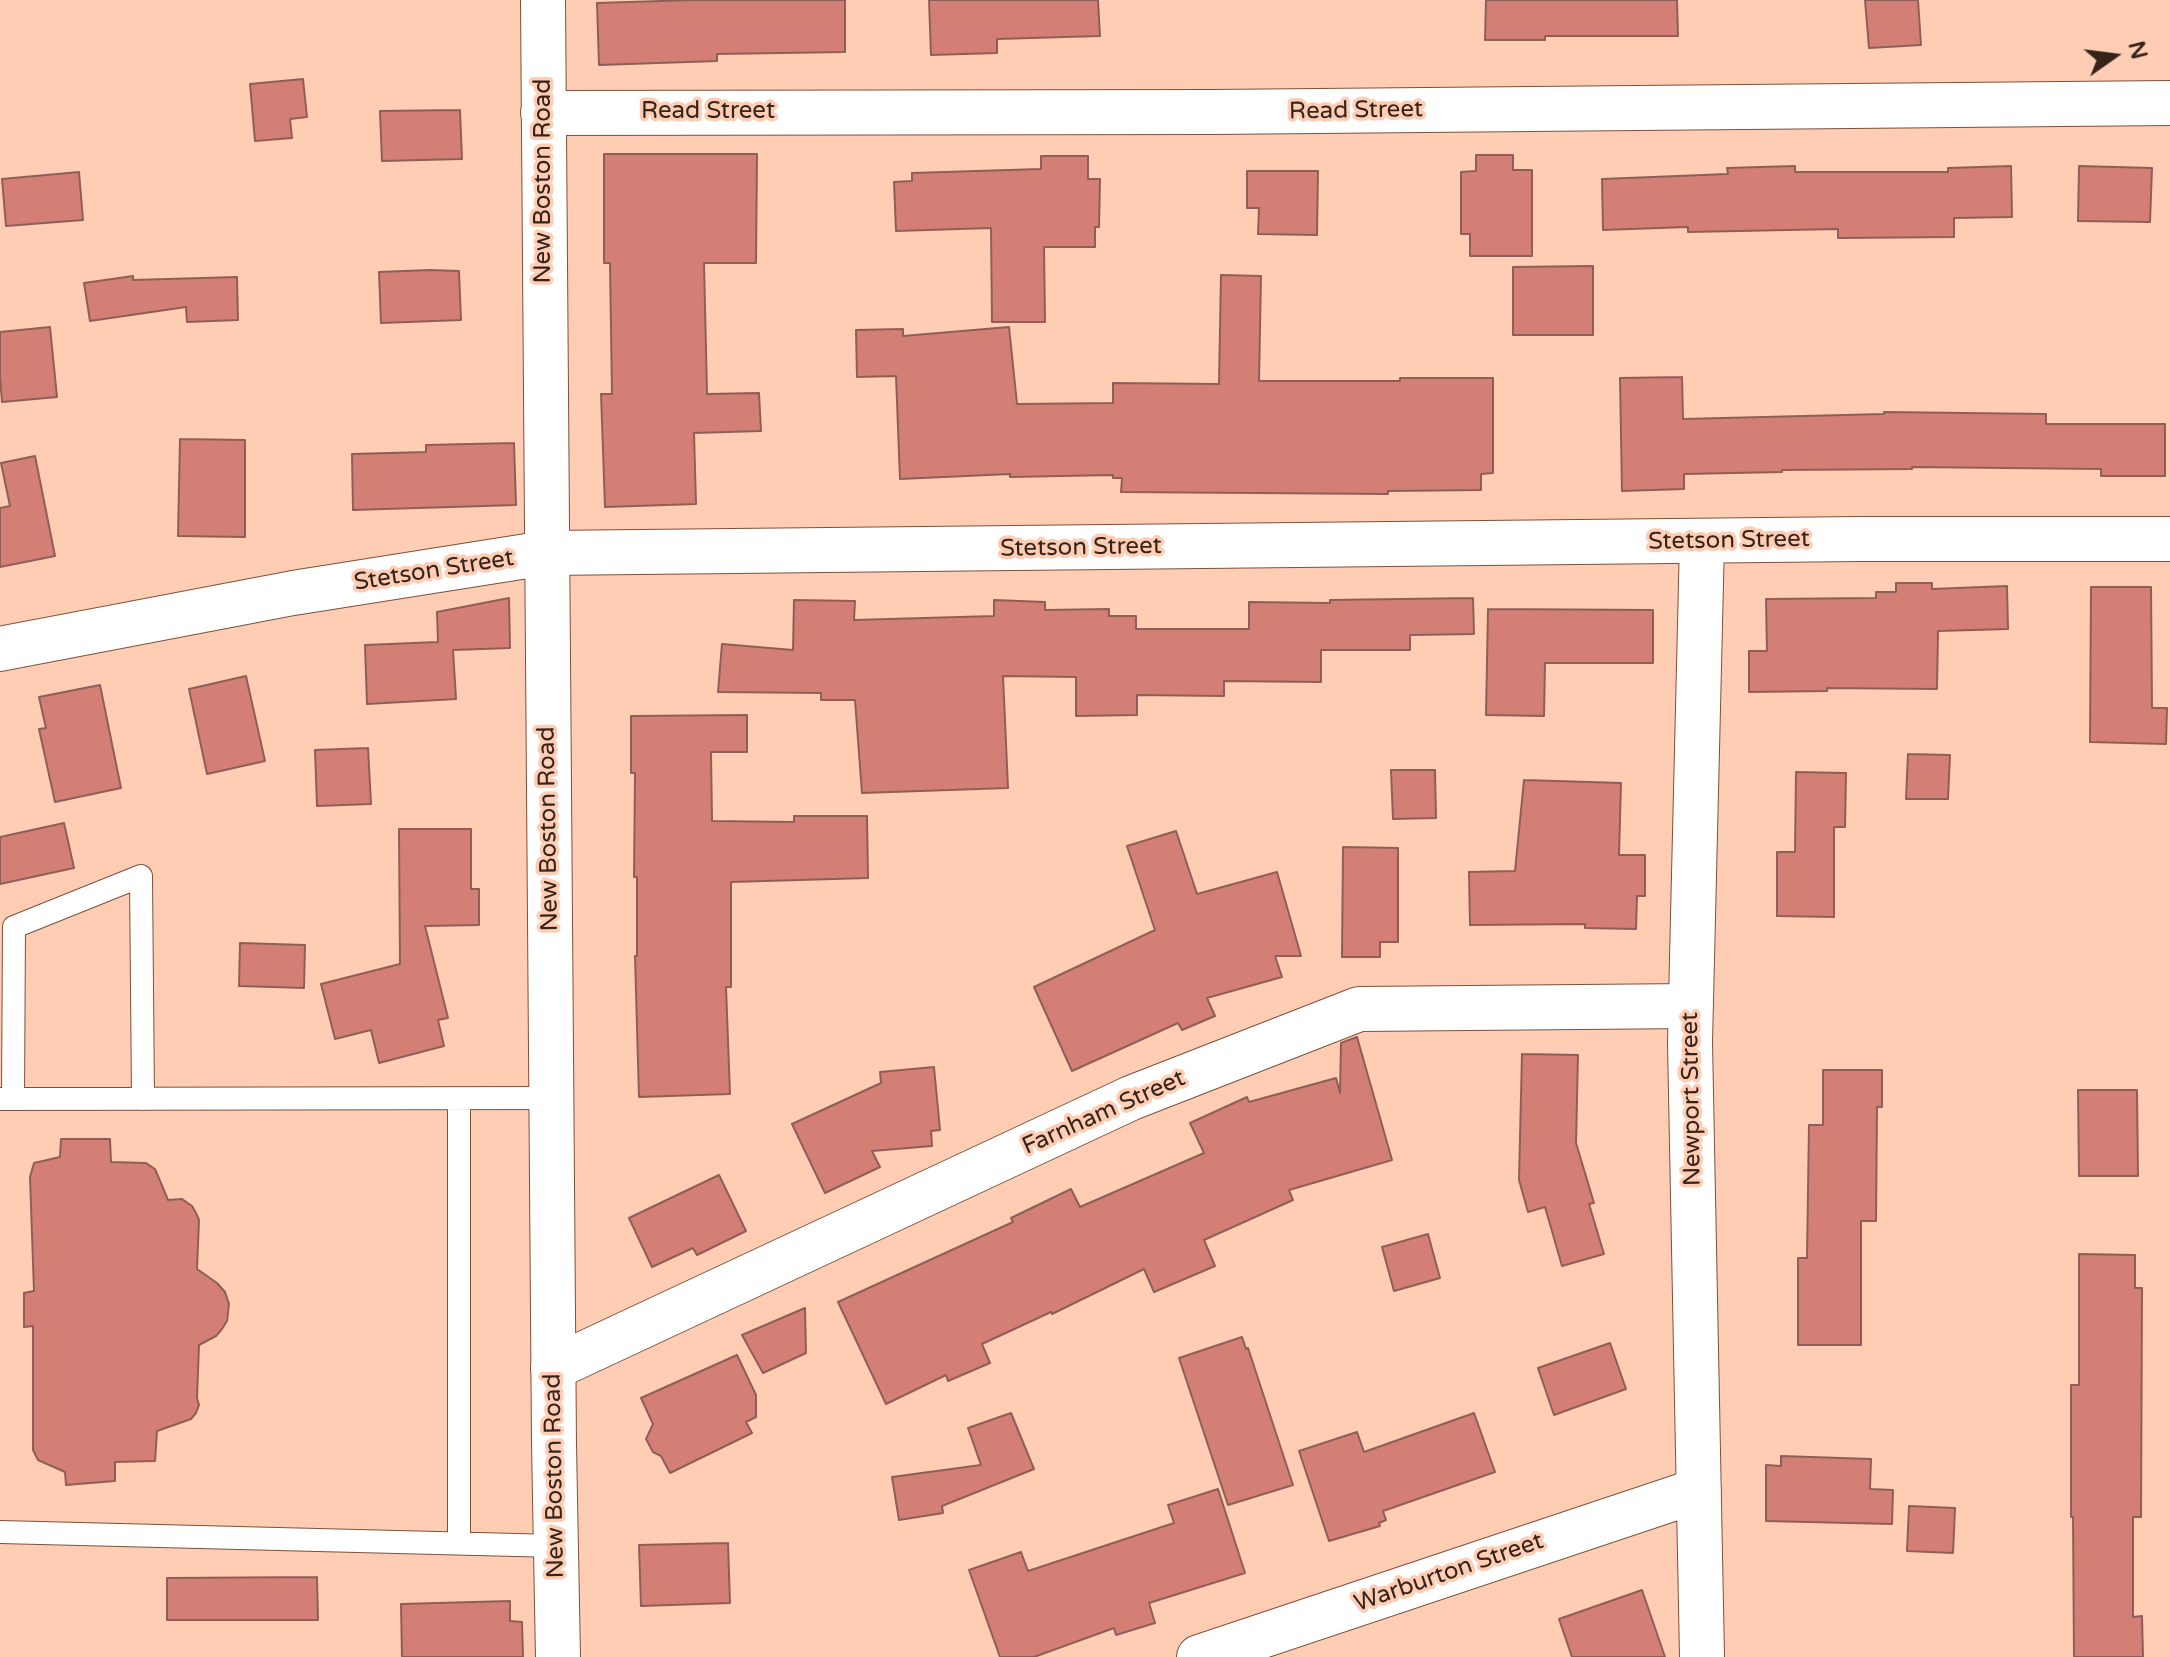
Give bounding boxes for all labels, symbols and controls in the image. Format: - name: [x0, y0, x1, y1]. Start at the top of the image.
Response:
- north arrow: [2074, 16, 2154, 96]
- text: N: [2123, 38, 2152, 62]
- street label: New Boston Road: [530, 79, 558, 283]
- street label: Read Street: [1289, 95, 1423, 127]
- street label: Read Street: [641, 98, 775, 126]
- street label: Stetson Street: [1648, 525, 1810, 557]
- street label: Stetson Street: [1000, 532, 1162, 564]
- street label: Stetson Street: [352, 544, 516, 598]
- street label: New Boston Road: [533, 726, 565, 932]
- street label: Newport Street: [1676, 1012, 1708, 1186]
- street label: Farnham Street: [1018, 1064, 1190, 1162]
- street label: New Boston Road: [539, 1373, 571, 1579]
- street label: Warburton Street: [1351, 1527, 1547, 1619]

